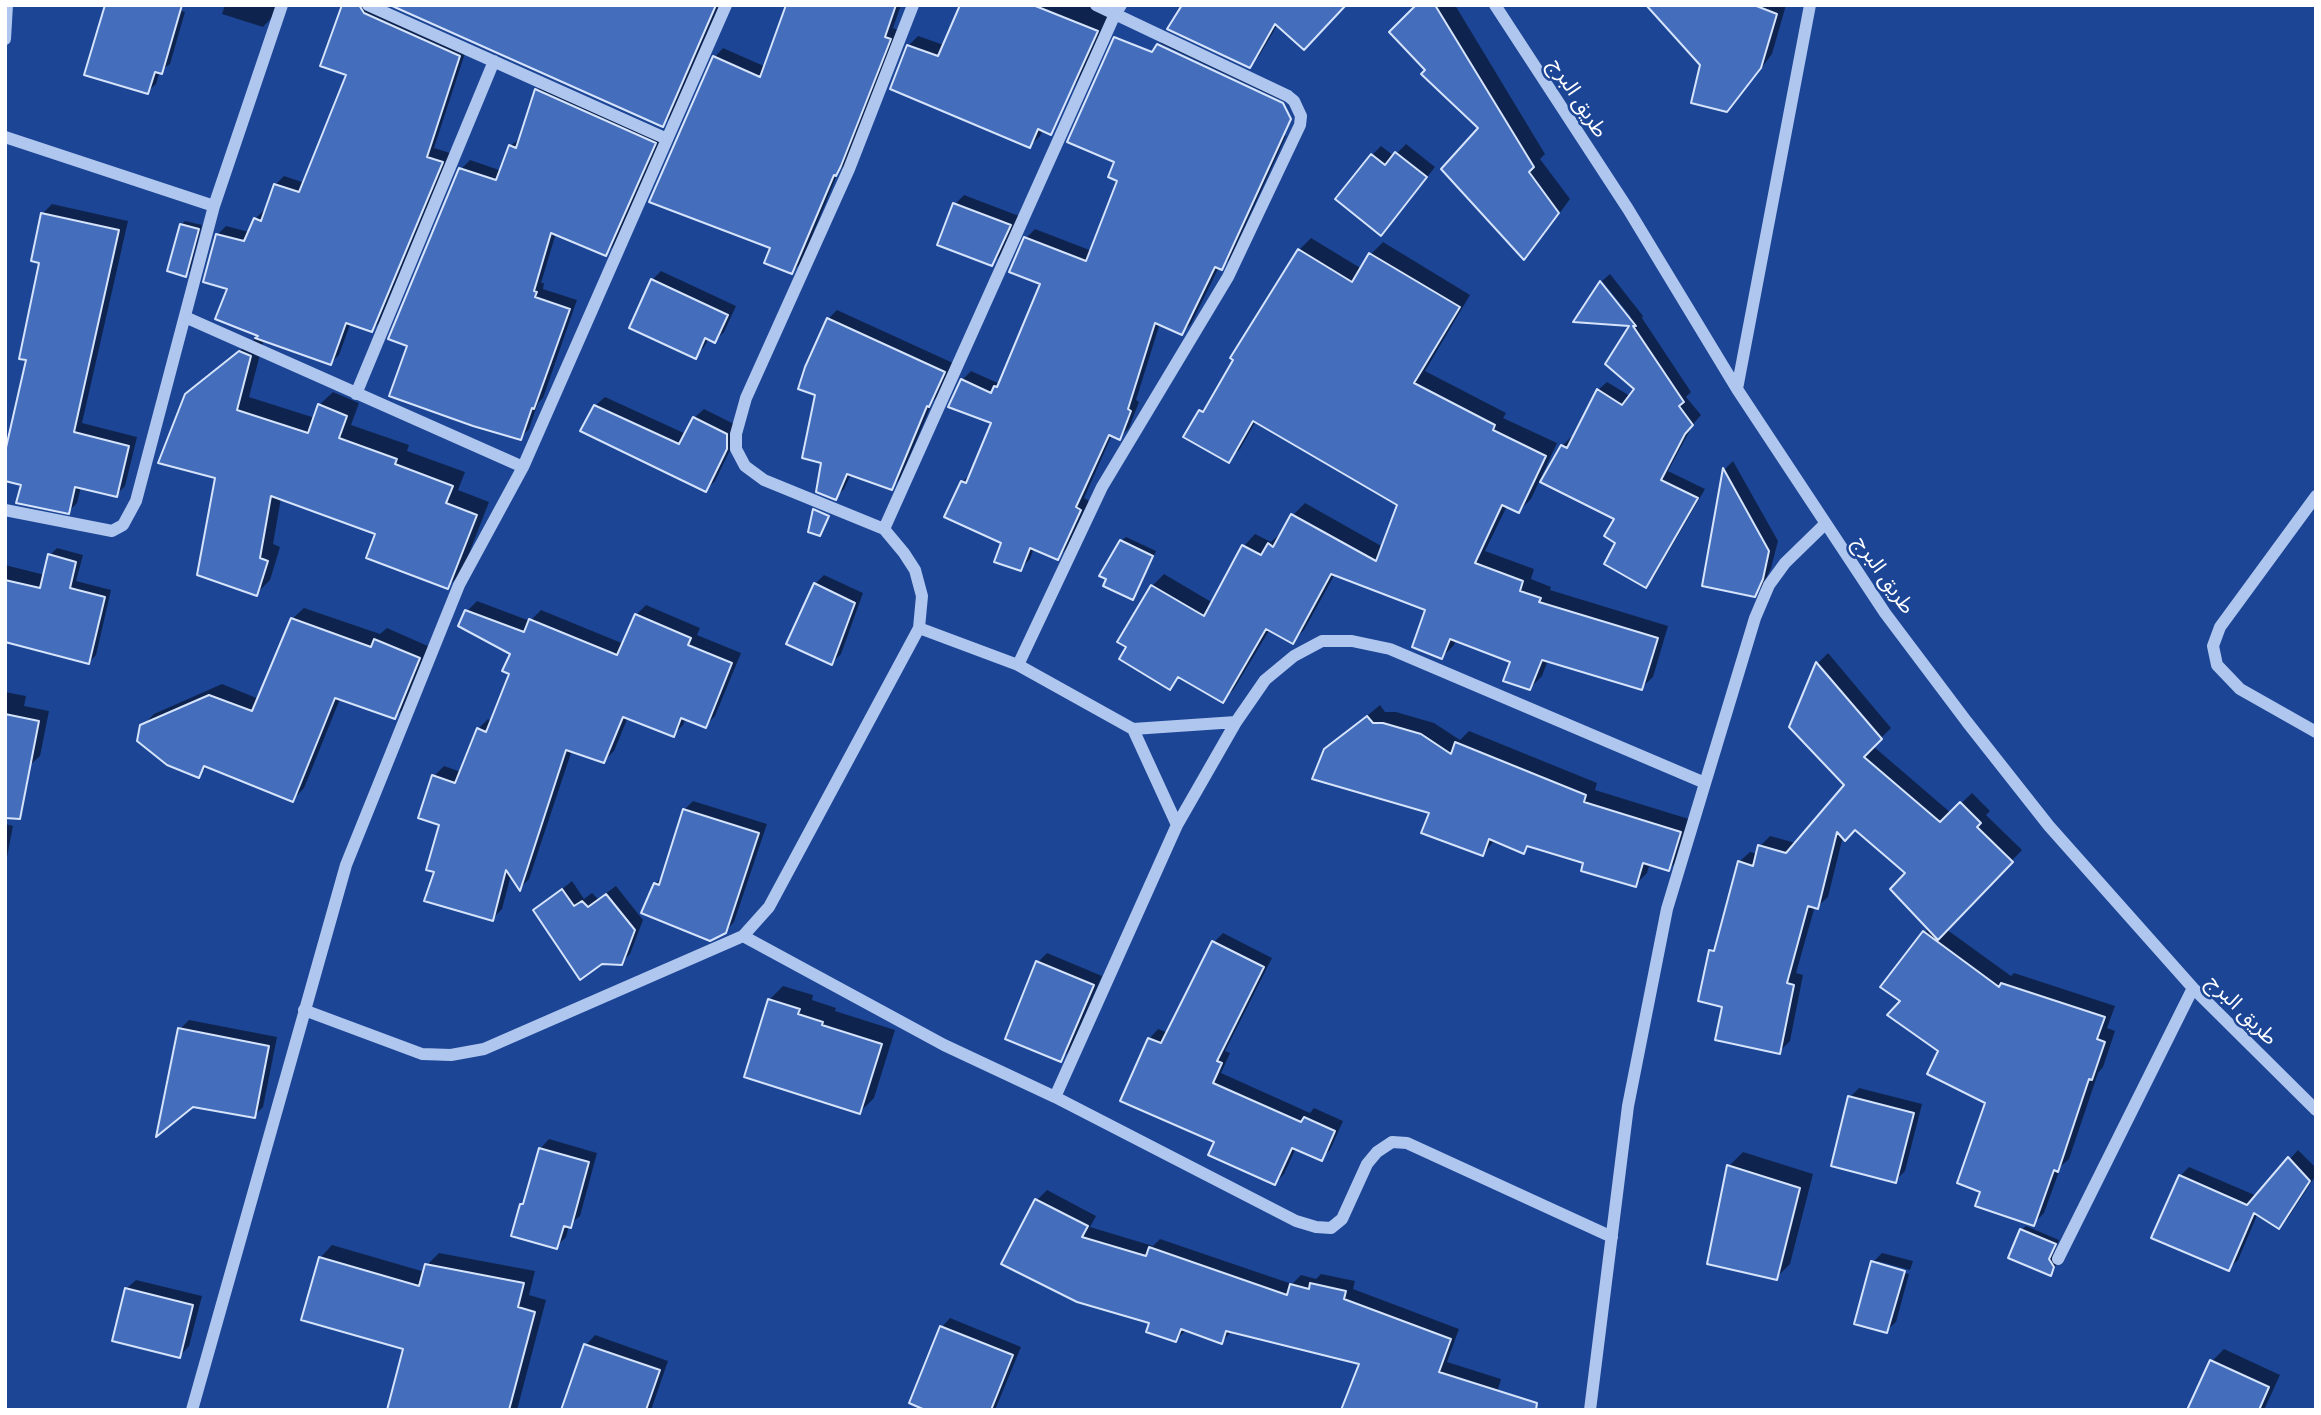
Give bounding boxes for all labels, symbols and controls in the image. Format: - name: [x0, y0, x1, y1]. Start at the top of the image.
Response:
- street label: طريق البرج: [1543, 54, 1613, 142]
- street label: طريق البرج: [1848, 531, 1920, 619]
- street label: طريق البرج: [2201, 969, 2283, 1051]

